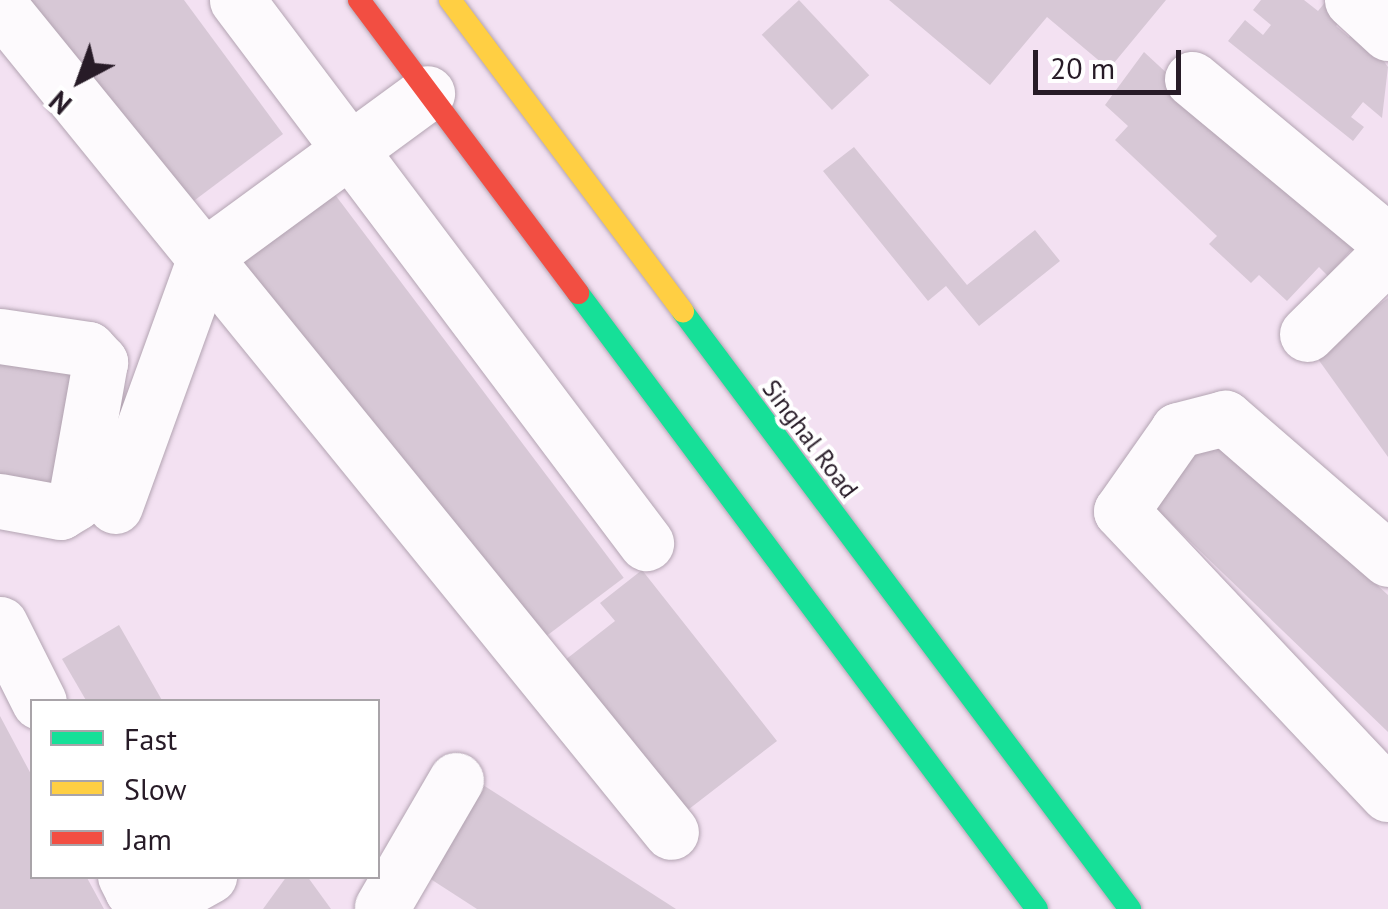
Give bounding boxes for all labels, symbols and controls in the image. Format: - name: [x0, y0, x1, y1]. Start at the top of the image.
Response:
- north arrow: [30, 30, 130, 130]
- scale bar: [1038, 30, 1186, 92]
- text: 20 m: [1050, 48, 1115, 87]
- text: N: [41, 83, 79, 123]
- street label: Singhal Road: [756, 374, 864, 504]
- legend: [30, 699, 380, 879]
- text: Fast: [124, 719, 177, 758]
- text: Slow: [124, 769, 187, 808]
- text: Jam: [124, 819, 172, 858]

